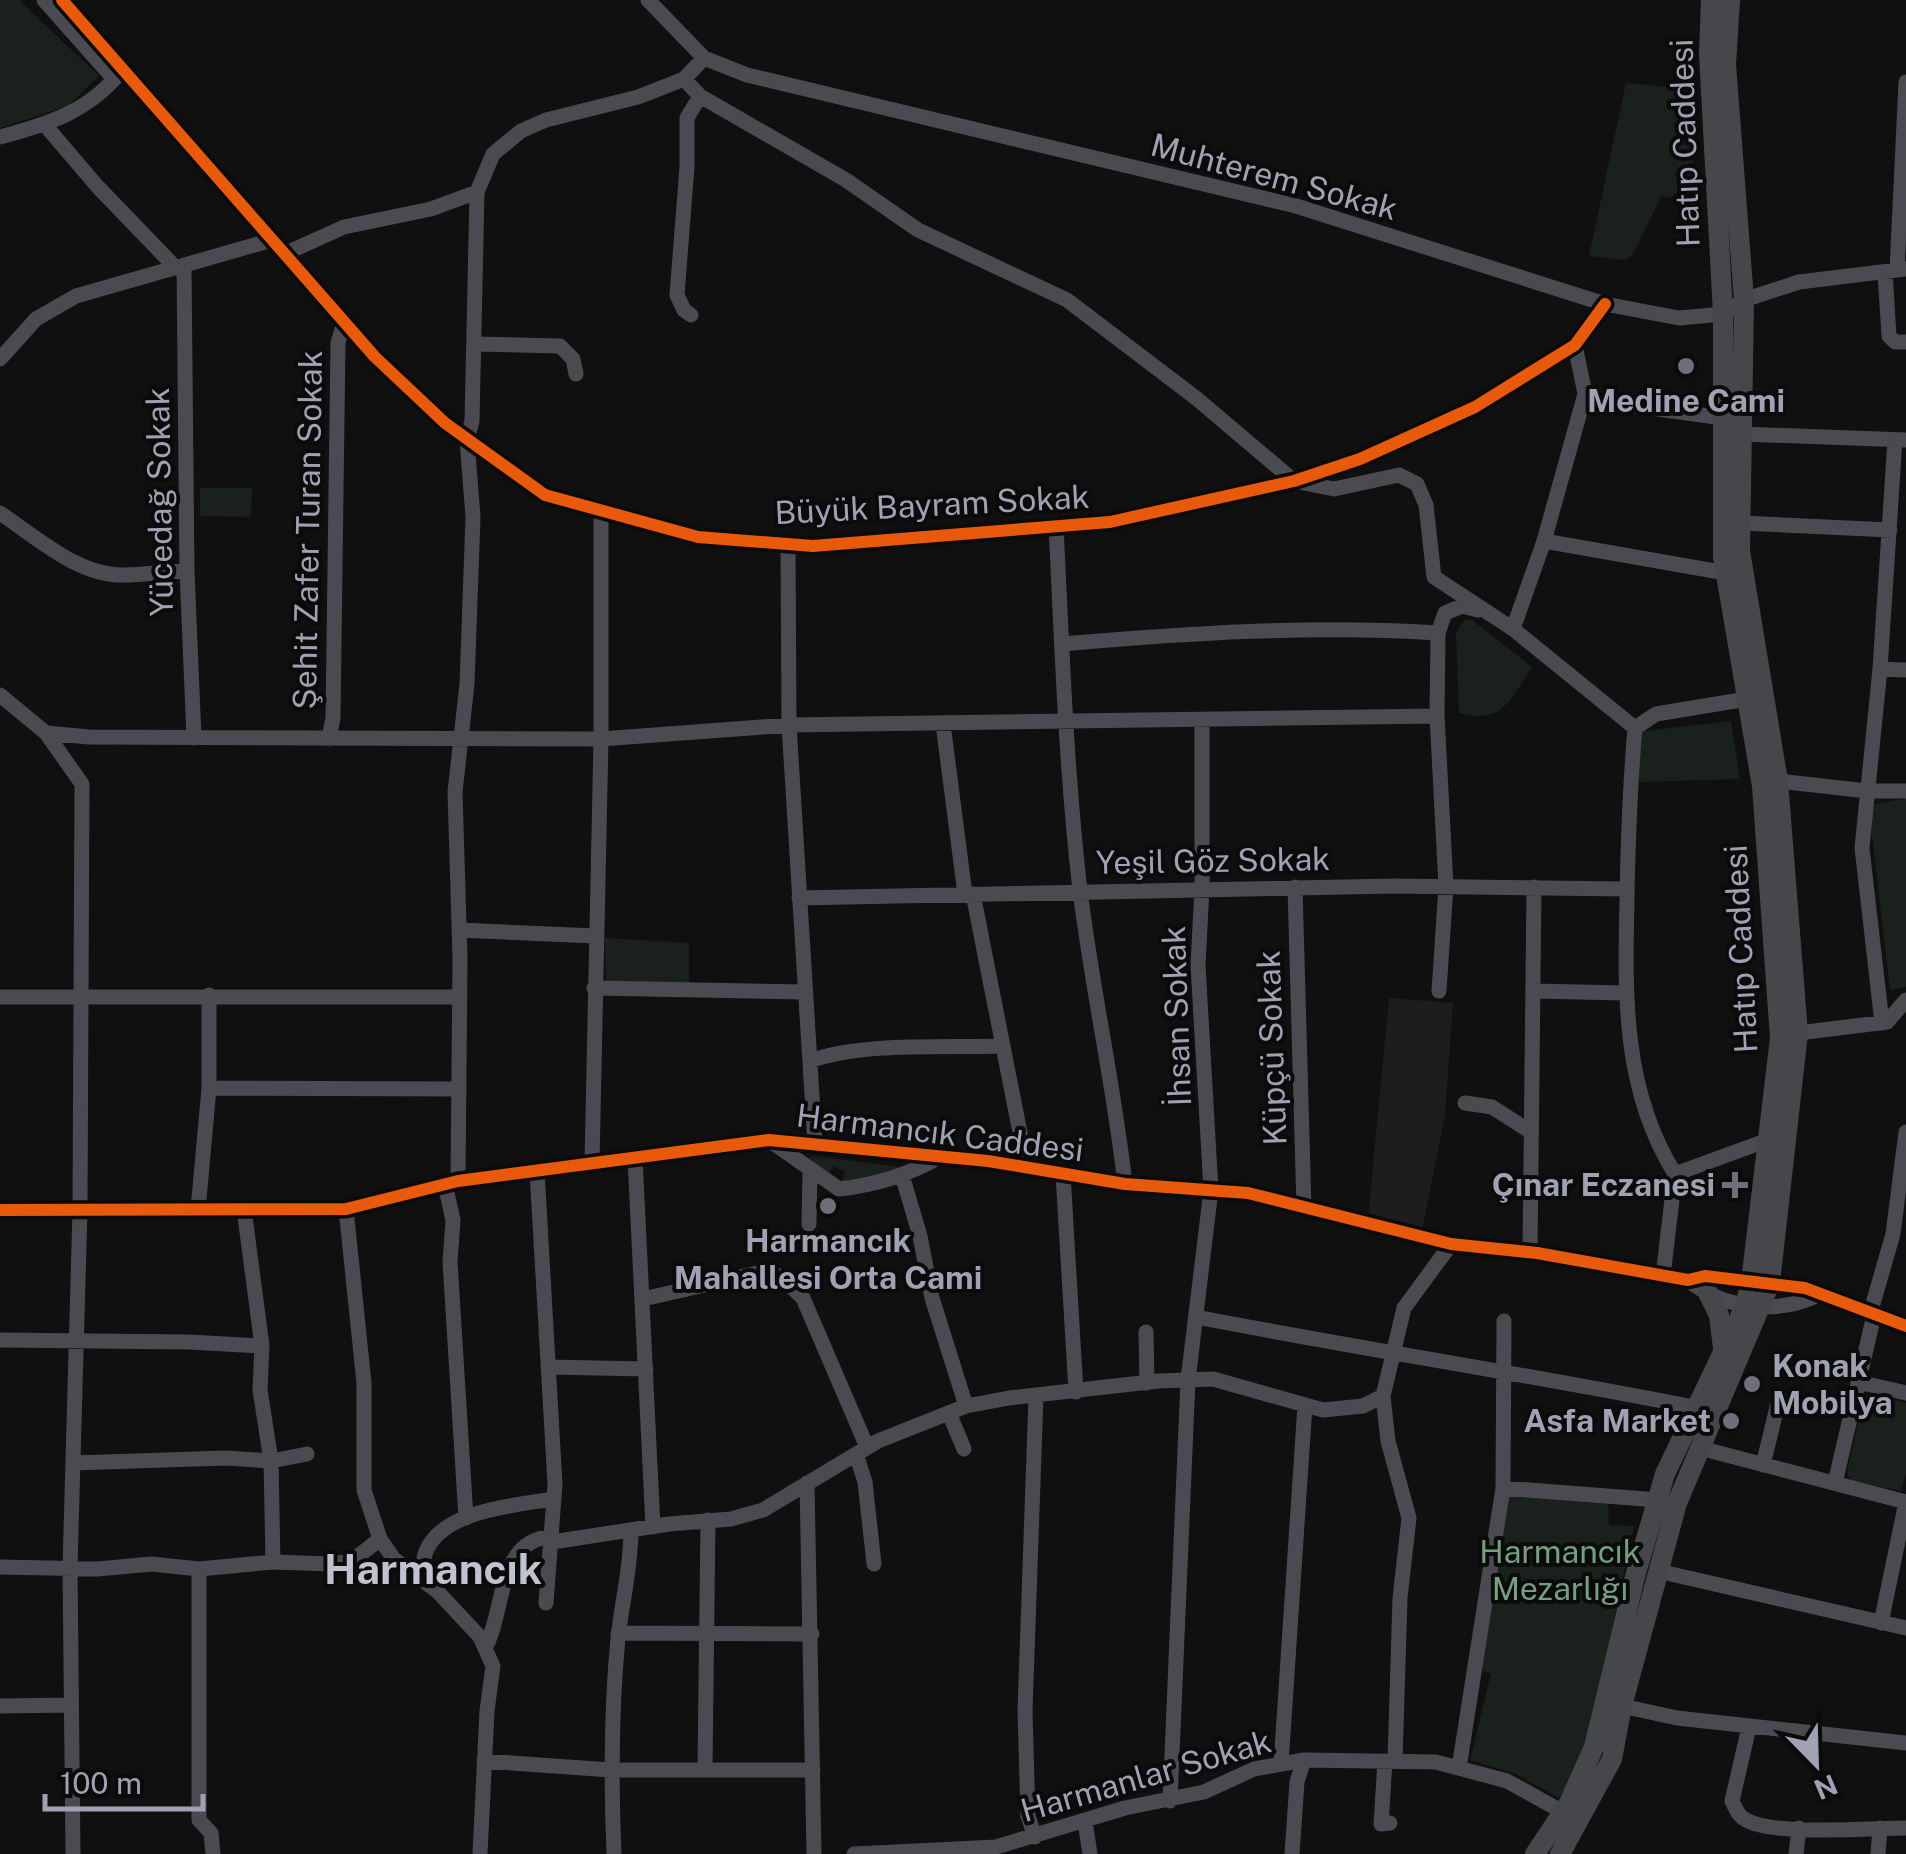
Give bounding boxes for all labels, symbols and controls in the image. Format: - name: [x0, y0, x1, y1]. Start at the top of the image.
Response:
- street label: Hatıp Caddesi: [1662, 38, 1707, 248]
- street label: Muhterem Sokak: [1147, 126, 1401, 227]
- street label: Şehit Zafer Turan Sokak: [286, 350, 329, 710]
- marker: Medine Cami: [1675, 355, 1697, 377]
- place label: Medine Cami: [1587, 382, 1785, 419]
- street label: Yücedağ Sokak: [139, 387, 180, 617]
- street label: Büyük Bayram Sokak: [774, 478, 1090, 531]
- street label: Yeşil Göz Sokak: [1096, 840, 1330, 881]
- street label: Hatıp Caddesi: [1717, 844, 1764, 1054]
- street label: İhsan Sokak: [1155, 925, 1198, 1107]
- street label: Küpçü Sokak: [1250, 950, 1293, 1146]
- street label: Harmancık Caddesi: [794, 1097, 1086, 1168]
- place label: Çınar Eczanesi: [1492, 1166, 1715, 1203]
- marker: Çınar Eczanesi: [1724, 1174, 1746, 1196]
- marker: Harmancık Mahallesi Orta Cami: [817, 1195, 839, 1217]
- place label: Harmancık Mahallesi Orta Cami: [674, 1222, 982, 1296]
- place label: Konak Mobilya: [1772, 1347, 1893, 1421]
- marker: Konak Mobilya: [1741, 1373, 1763, 1395]
- place label: Asfa Market: [1523, 1402, 1711, 1439]
- marker: Asfa Market: [1720, 1410, 1742, 1432]
- park label: Harmancık Mezarlığı: [1479, 1533, 1641, 1607]
- district label: Harmancık: [324, 1544, 542, 1593]
- north arrow: [1766, 1714, 1866, 1814]
- street label: Harmanlar Sokak: [1016, 1722, 1275, 1829]
- scale bar: [45, 1749, 202, 1811]
- text: 100 m: [60, 1765, 142, 1801]
- text: N: [1809, 1768, 1842, 1807]

